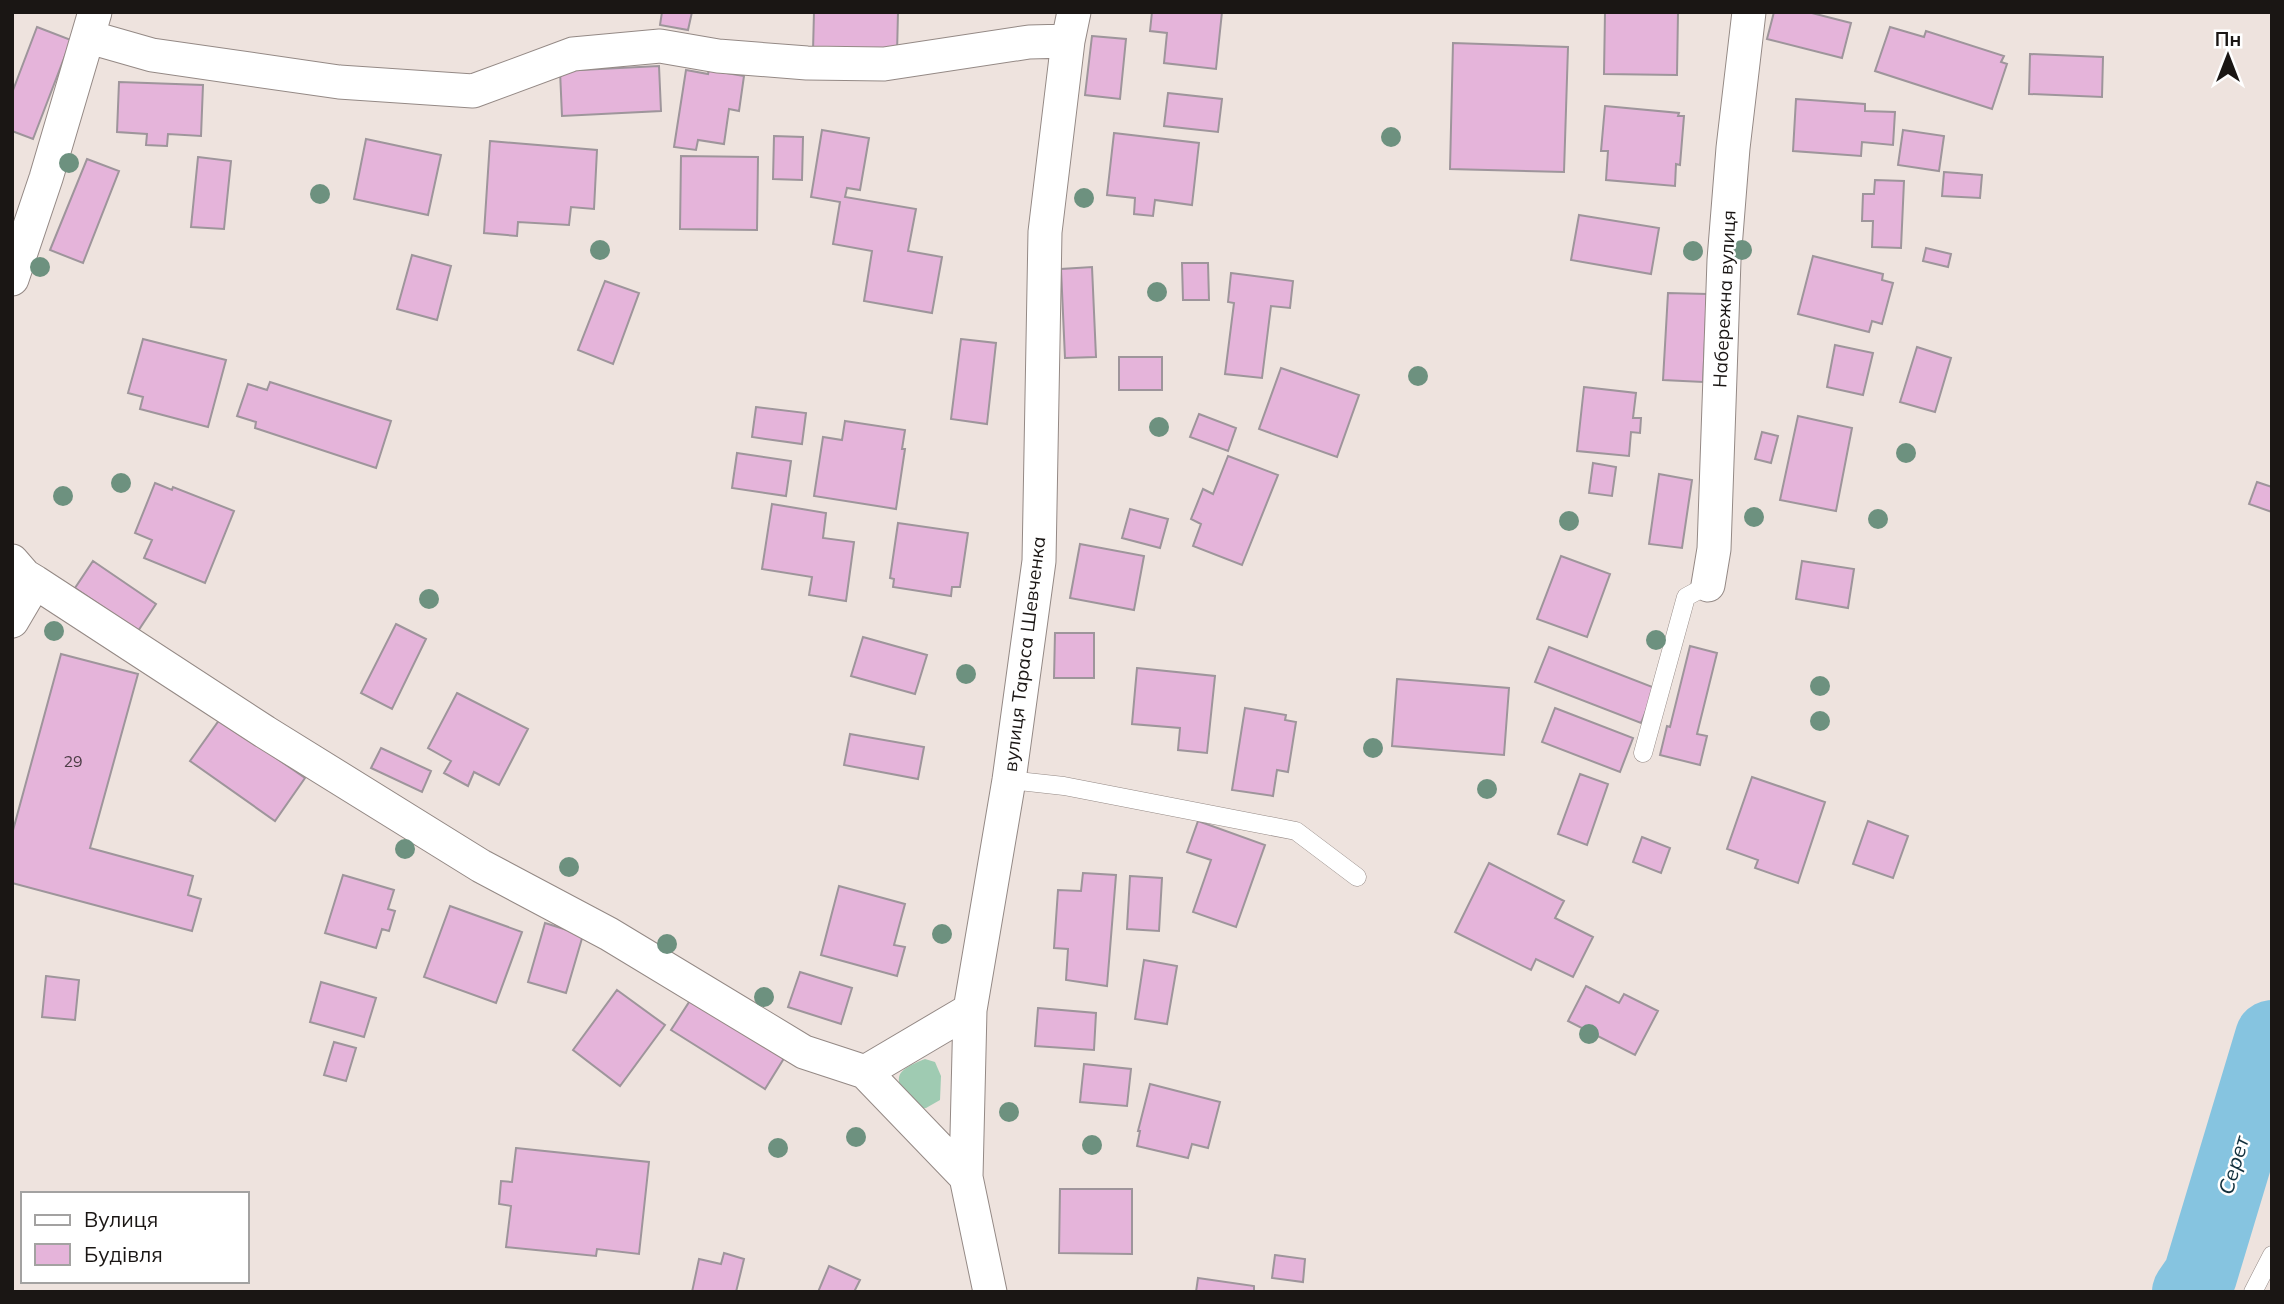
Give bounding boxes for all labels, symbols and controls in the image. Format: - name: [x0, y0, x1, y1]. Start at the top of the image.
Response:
- north arrow: [2193, 21, 2263, 91]
- text: Пн: [2215, 27, 2241, 51]
- street label: Набережна вулиця: [1707, 210, 1741, 388]
- street label: вулиця Тараса Шевченка: [998, 535, 1050, 773]
- house number: 29: [63, 751, 83, 771]
- water label: Серет: [2212, 1131, 2255, 1197]
- legend: [21, 1192, 248, 1283]
- text: Вулиця: [84, 1206, 158, 1232]
- text: Будівля: [84, 1241, 163, 1267]

